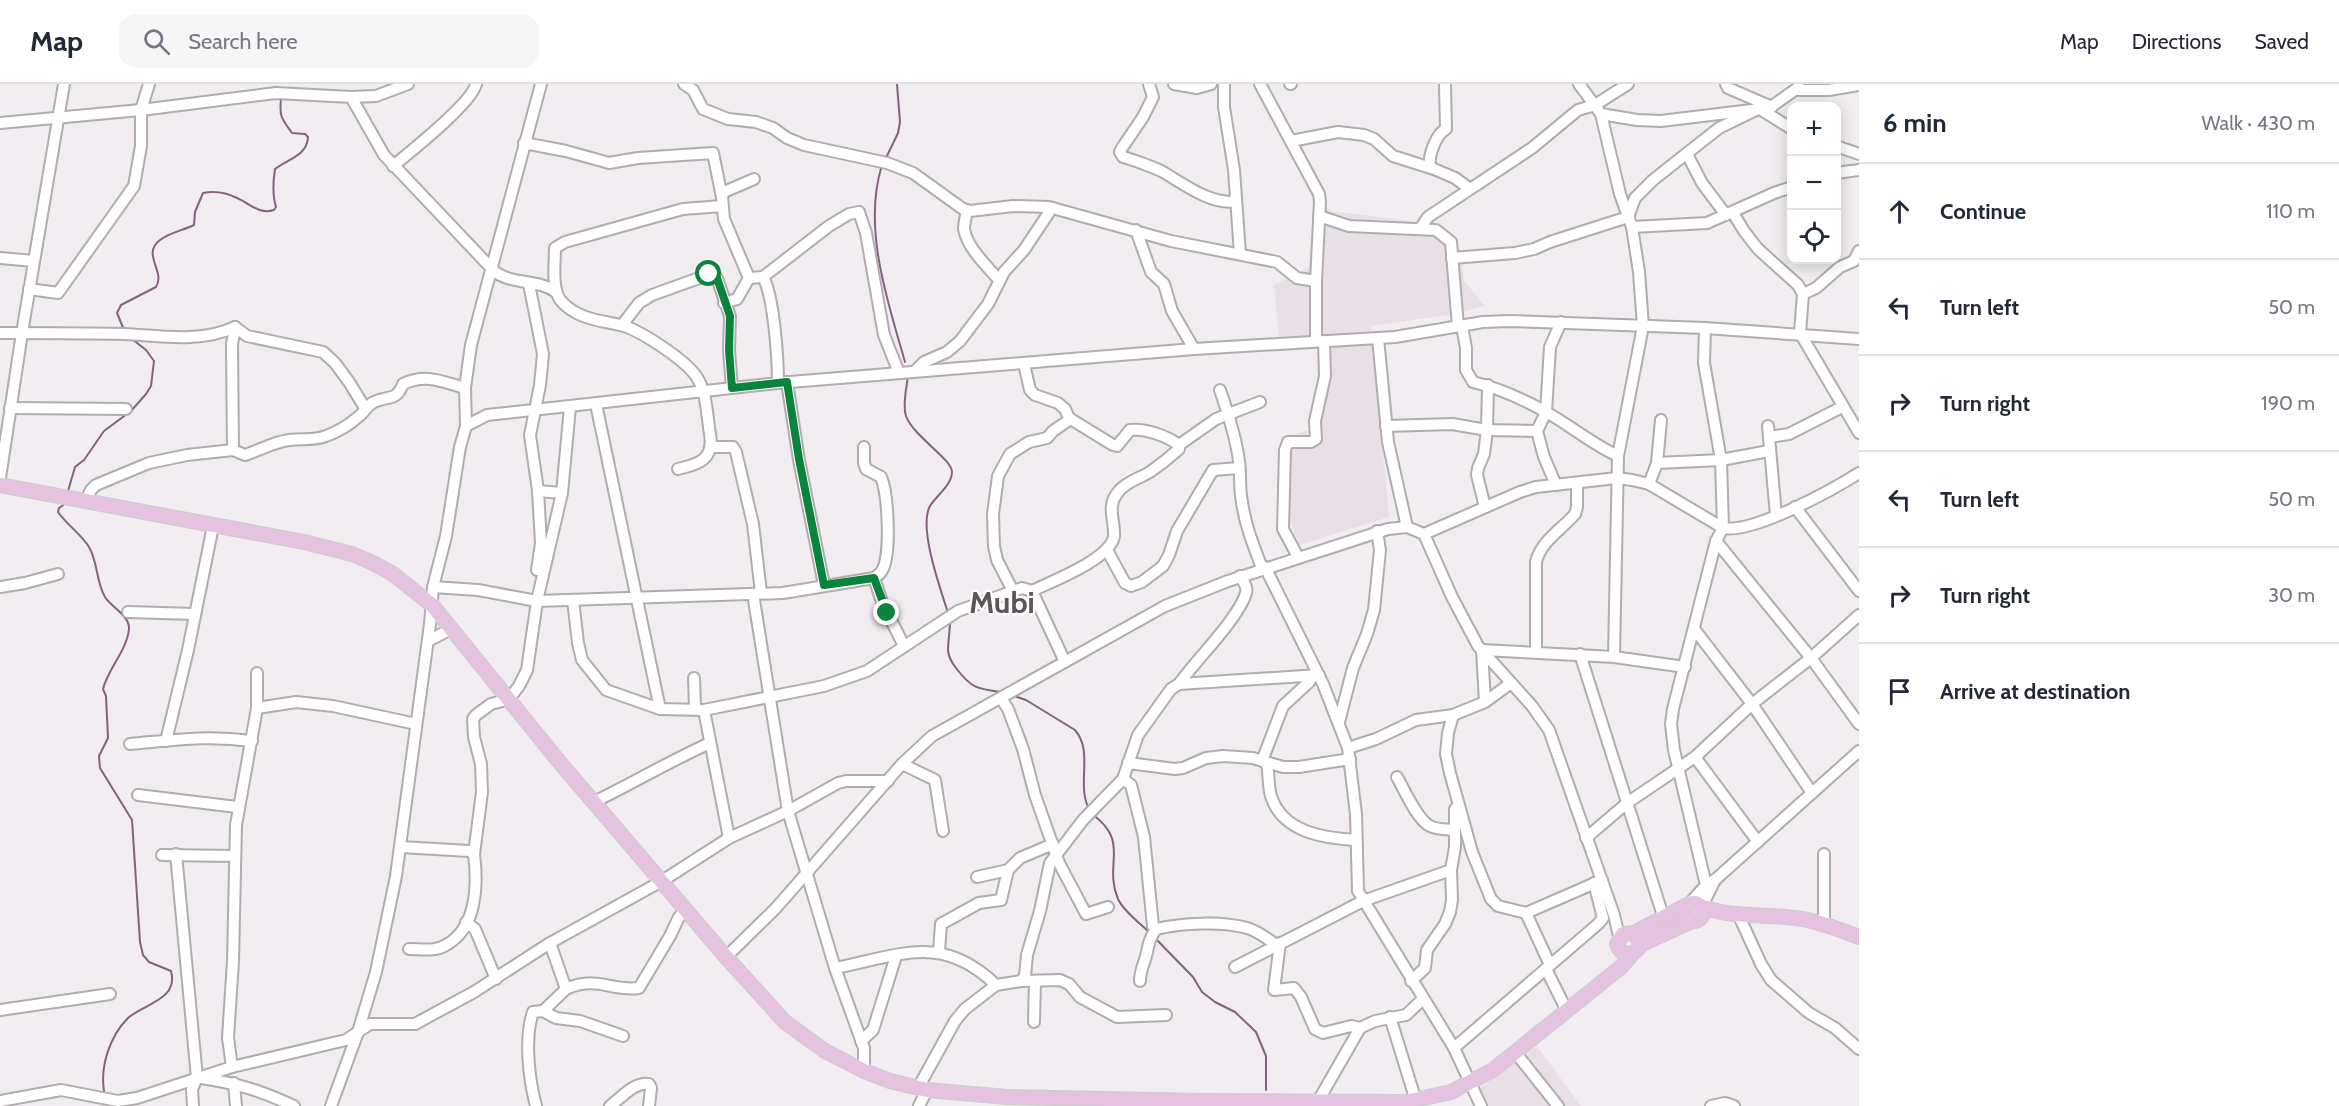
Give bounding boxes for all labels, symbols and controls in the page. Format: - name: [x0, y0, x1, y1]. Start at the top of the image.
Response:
- search box: [119, 14, 539, 68]
- text: Map: [30, 24, 83, 58]
- icon: search: [140, 25, 173, 58]
- text: Search here: [188, 28, 297, 55]
- text: Map: [2060, 29, 2099, 54]
- text: Directions: [2132, 29, 2221, 54]
- text: Saved: [2254, 29, 2309, 54]
- map controls: [1787, 102, 1841, 264]
- button: +: [1787, 102, 1841, 156]
- text: 6 min: [1883, 107, 1947, 139]
- text: Walk · 430 m: [2201, 111, 2315, 135]
- button: −: [1787, 156, 1841, 210]
- icon: ahead: [1883, 195, 1916, 228]
- text: Continue: [1940, 198, 2026, 225]
- text: 110 m: [2266, 199, 2315, 223]
- button: locate: [1787, 210, 1841, 264]
- route start: [695, 260, 721, 286]
- icon: left: [1883, 291, 1916, 324]
- text: Turn left: [1940, 294, 2019, 321]
- text: 50 m: [2268, 295, 2315, 319]
- icon: right: [1883, 387, 1916, 420]
- text: Turn right: [1940, 390, 2030, 417]
- text: 190 m: [2261, 391, 2315, 415]
- icon: left: [1883, 483, 1916, 516]
- text: Turn left: [1940, 486, 2019, 513]
- text: 50 m: [2268, 487, 2315, 511]
- icon: right: [1883, 579, 1916, 612]
- text: Turn right: [1940, 582, 2030, 609]
- text: 30 m: [2268, 583, 2315, 607]
- district label: Mubi: [969, 584, 1035, 621]
- route end: [873, 599, 899, 625]
- icon: arrive: [1883, 675, 1916, 708]
- text: Arrive at destination: [1940, 678, 2130, 705]

